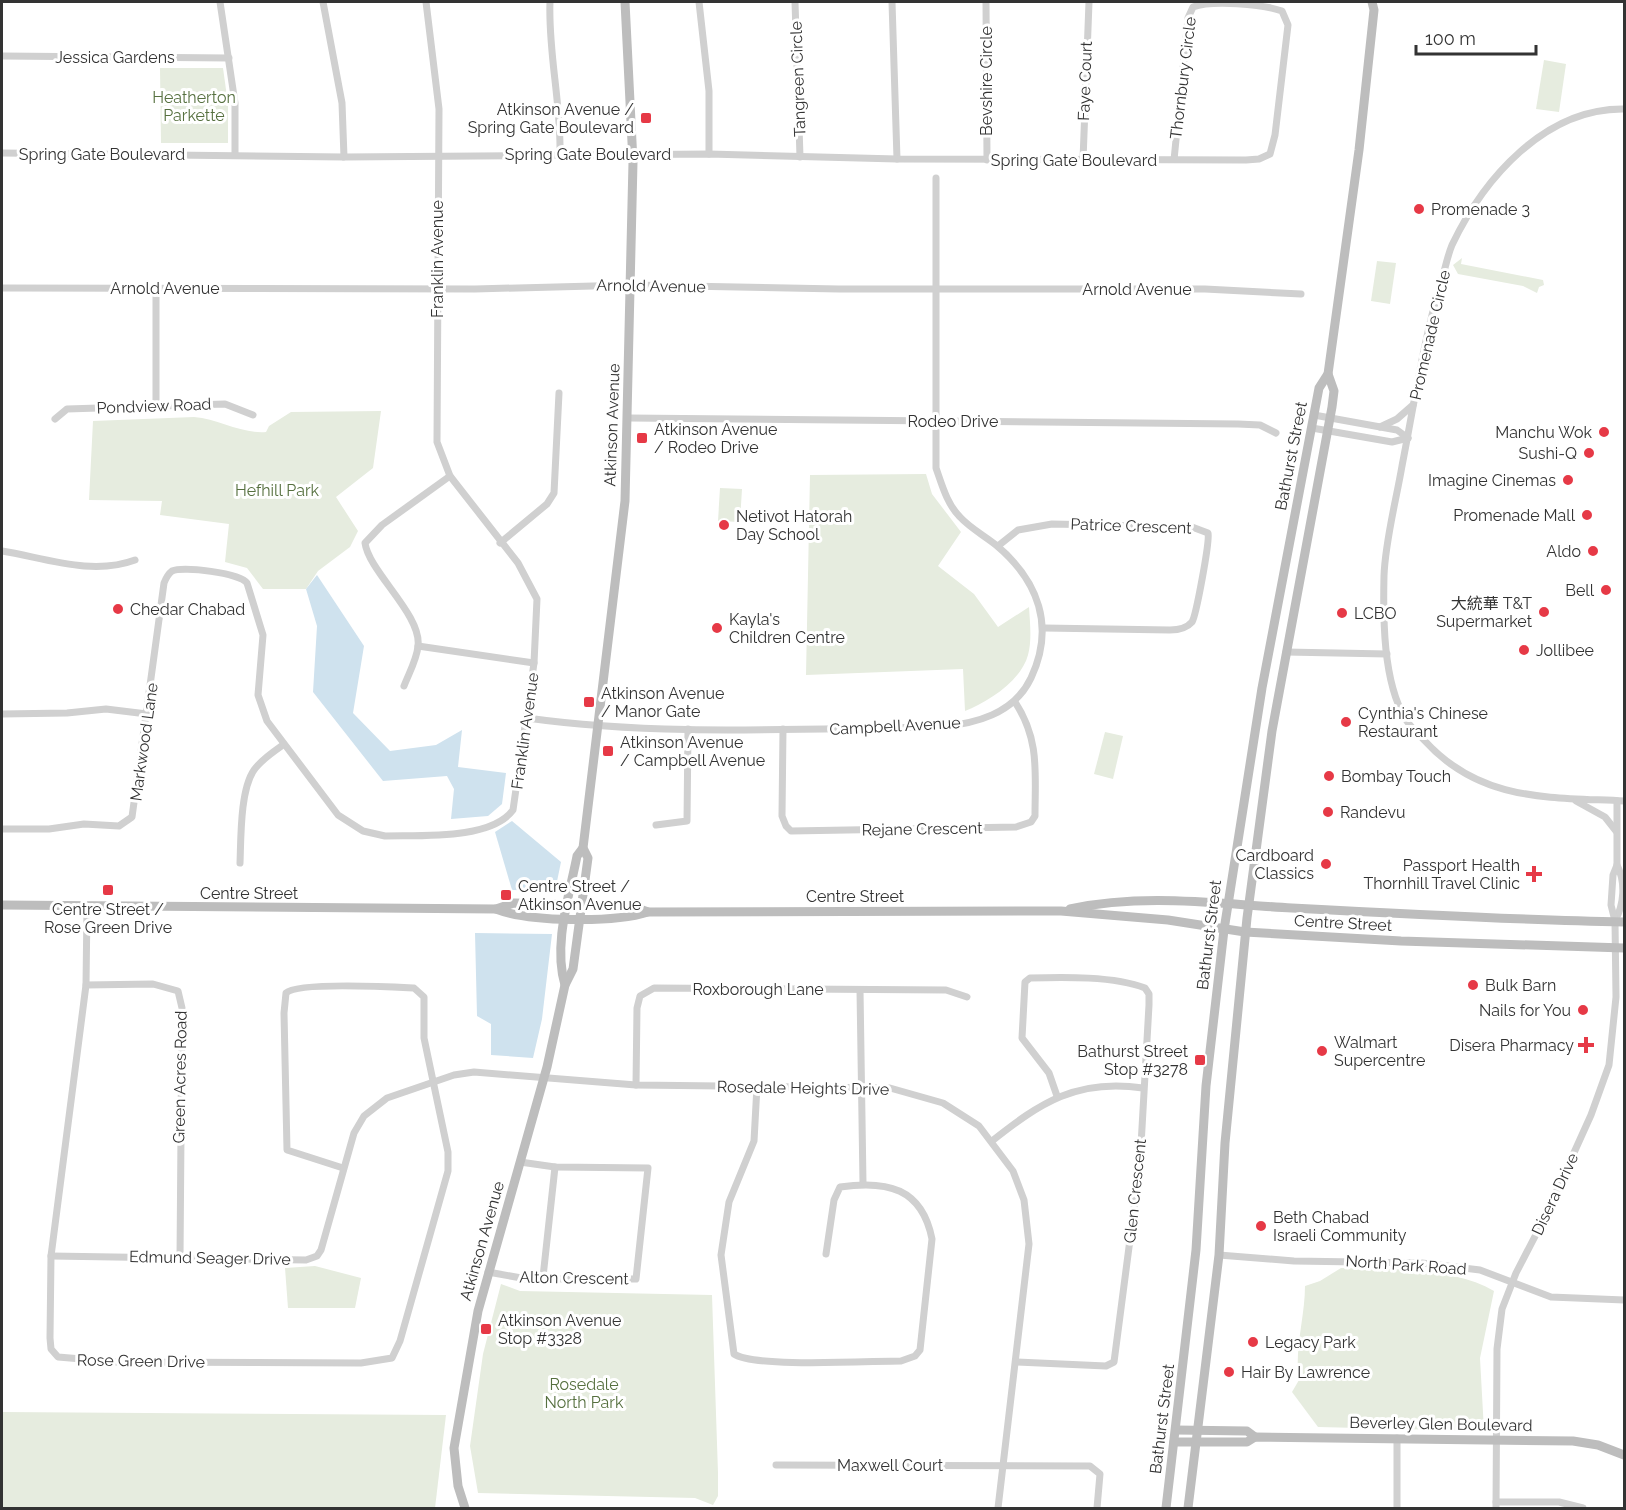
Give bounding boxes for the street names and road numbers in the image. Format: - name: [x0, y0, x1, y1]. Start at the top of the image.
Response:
- street label: Thornbury Circle: [1166, 16, 1200, 140]
- street label: Tangreen Circle: [786, 21, 810, 137]
- street label: Bevshire Circle: [977, 26, 996, 136]
- street label: Faye Court: [1074, 40, 1096, 121]
- street label: Jessica Gardens: [55, 48, 175, 67]
- street label: Spring Gate Boulevard: [19, 145, 185, 164]
- street label: Spring Gate Boulevard: [505, 145, 671, 164]
- street label: Spring Gate Boulevard: [991, 151, 1157, 170]
- street label: Franklin Avenue: [428, 200, 447, 318]
- street label: Promenade Circle: [1406, 268, 1454, 402]
- street label: Arnold Avenue: [596, 276, 706, 296]
- street label: Arnold Avenue: [110, 279, 220, 298]
- street label: Arnold Avenue: [1082, 280, 1192, 299]
- street label: Atkinson Avenue: [600, 363, 624, 487]
- street label: Pondview Road: [96, 395, 212, 417]
- street label: Bathurst Street: [1271, 399, 1311, 512]
- street label: Rodeo Drive: [908, 412, 998, 431]
- street label: Patrice Crescent: [1070, 514, 1193, 538]
- street label: Franklin Avenue: [507, 671, 543, 791]
- street label: Markwood Lane: [126, 682, 162, 802]
- street label: Campbell Avenue: [829, 713, 961, 739]
- street label: Rejane Crescent: [861, 818, 983, 840]
- street label: Bathurst Street: [1193, 878, 1225, 991]
- street label: Centre Street: [200, 884, 299, 903]
- street label: Centre Street: [806, 887, 905, 906]
- street label: Centre Street: [1293, 911, 1393, 935]
- street label: Roxborough Lane: [692, 980, 824, 999]
- street label: Green Acres Road: [169, 1010, 191, 1144]
- street label: Rosedale Heights Drive: [717, 1077, 889, 1099]
- street label: Glen Crescent: [1120, 1137, 1150, 1244]
- street label: Disera Drive: [1528, 1150, 1582, 1238]
- street label: Atkinson Avenue: [456, 1179, 508, 1303]
- street label: Edmund Seager Drive: [129, 1247, 291, 1269]
- street label: North Park Road: [1345, 1251, 1467, 1279]
- street label: Alton Crescent: [519, 1268, 630, 1288]
- street label: Rose Green Drive: [77, 1350, 205, 1372]
- street label: Bathurst Street: [1146, 1362, 1178, 1475]
- street label: Beverley Glen Boulevard: [1349, 1413, 1533, 1435]
- street label: Maxwell Court: [837, 1456, 944, 1475]

